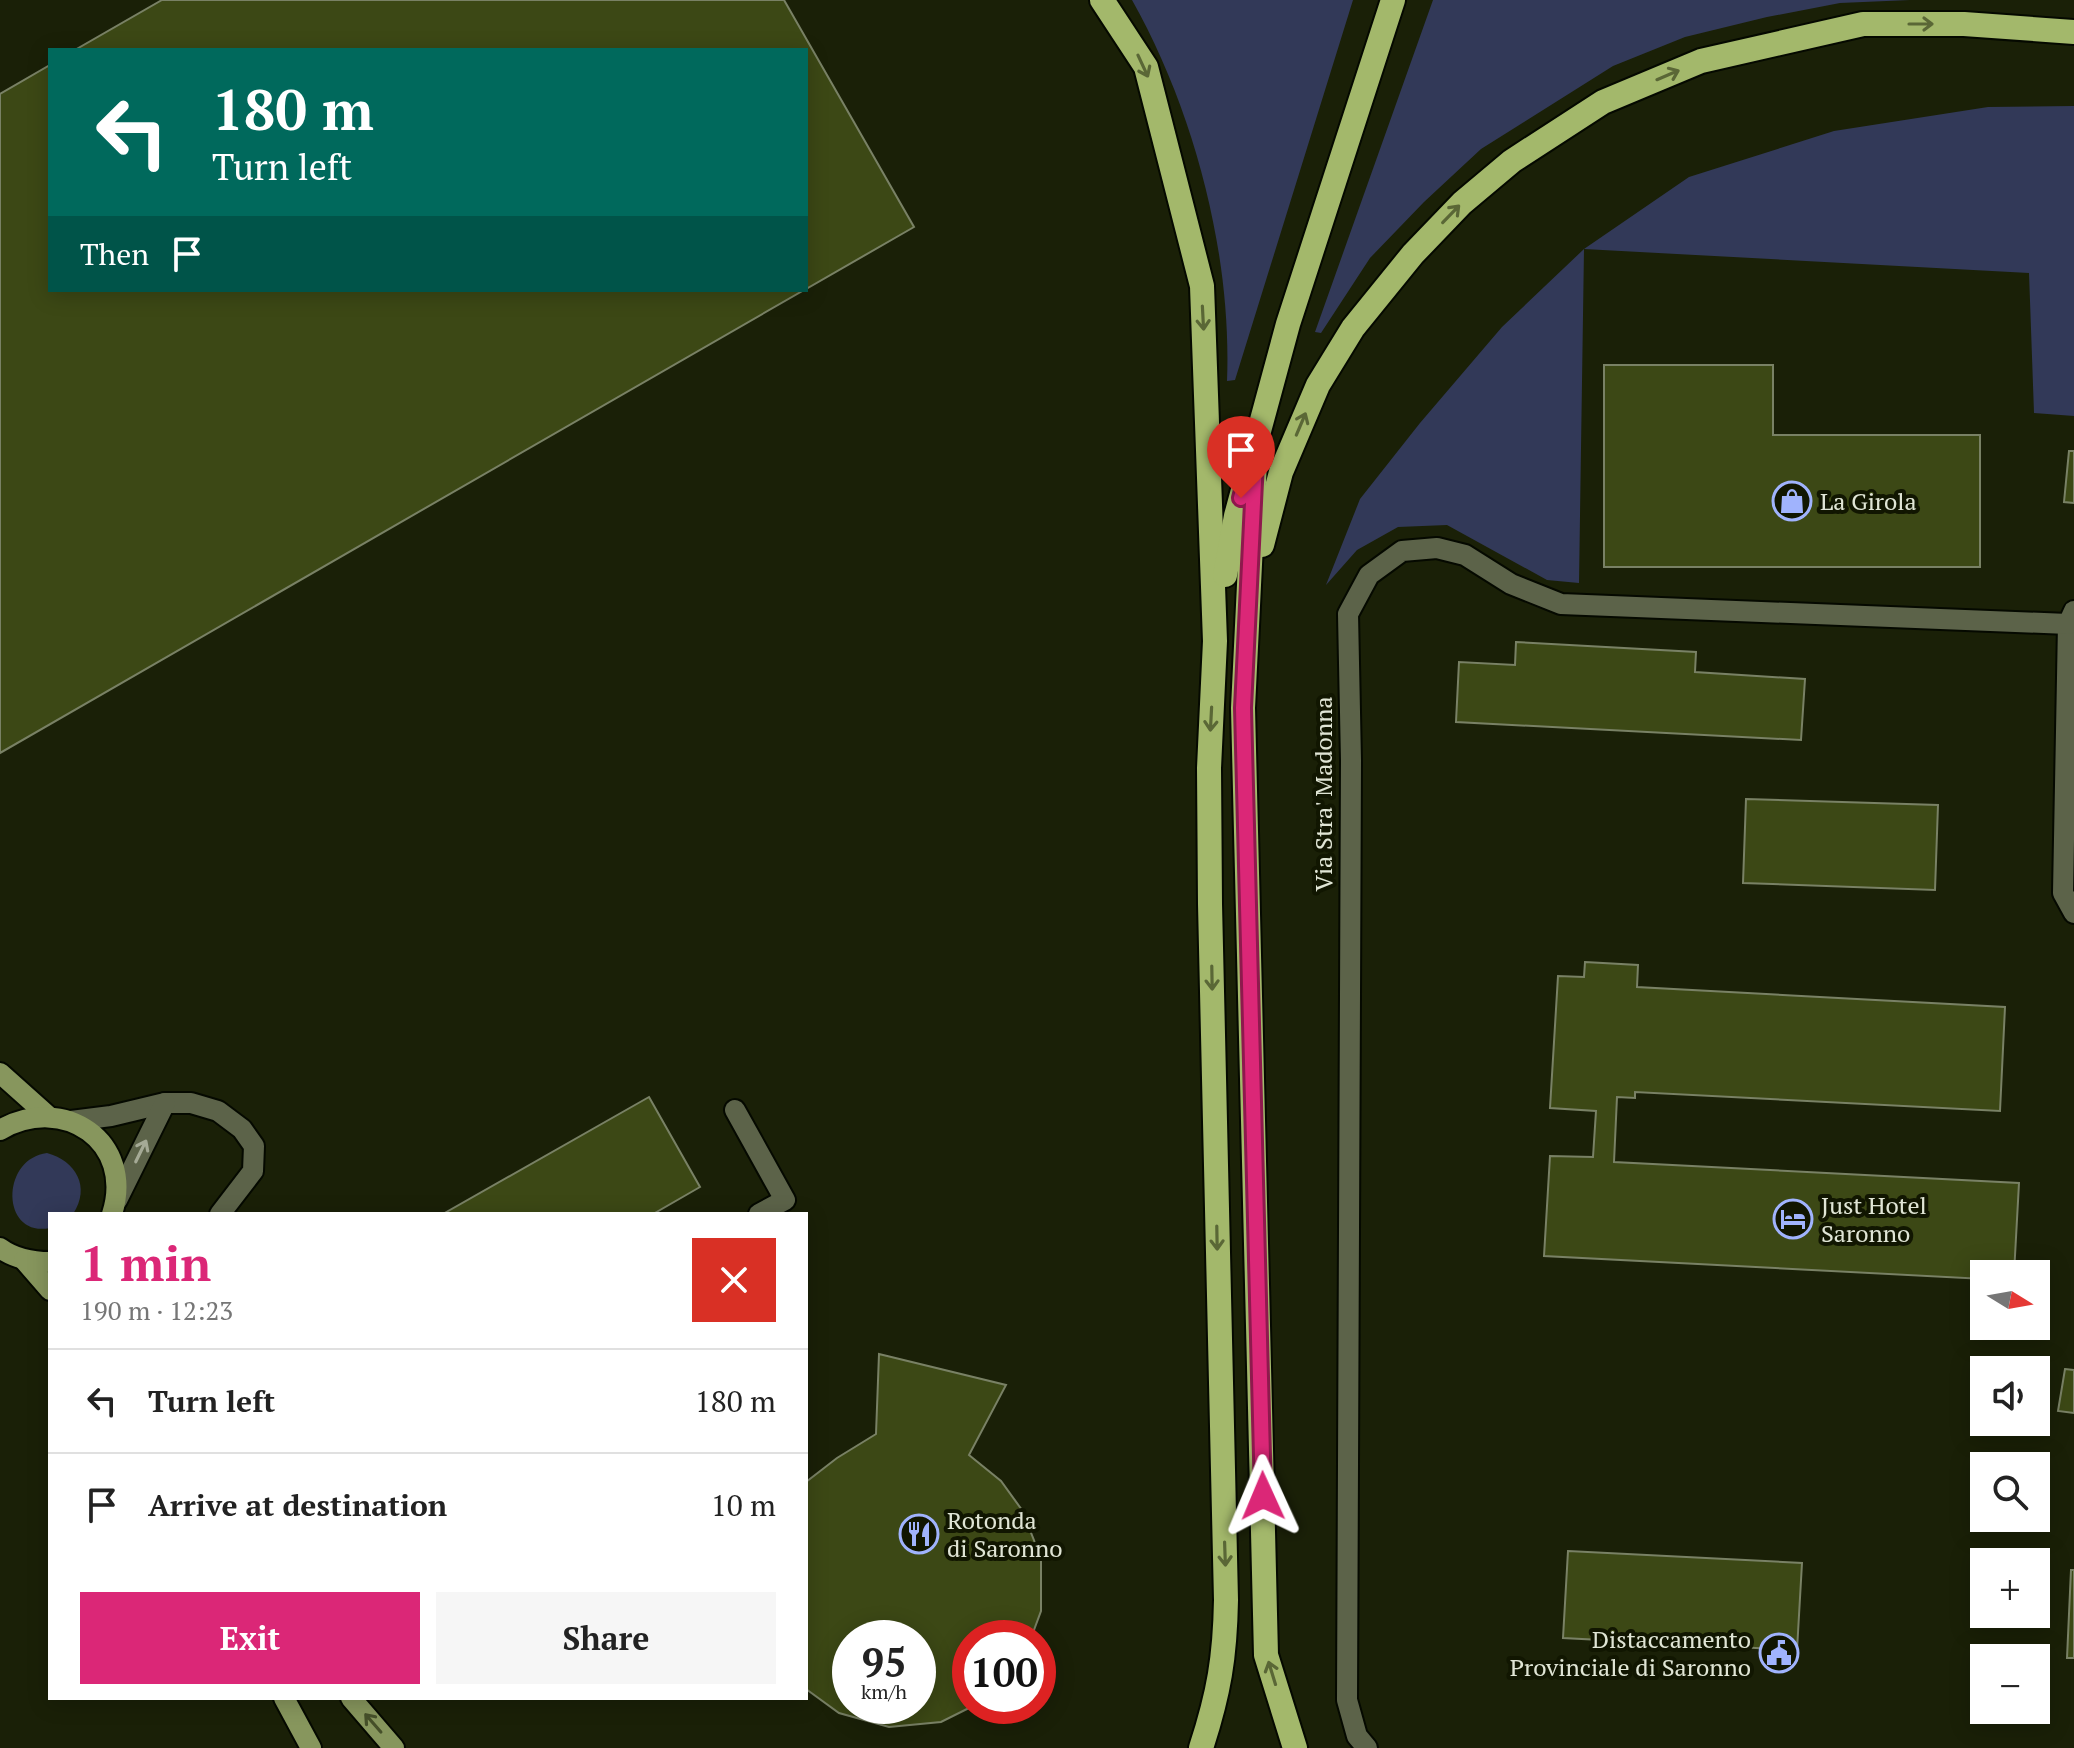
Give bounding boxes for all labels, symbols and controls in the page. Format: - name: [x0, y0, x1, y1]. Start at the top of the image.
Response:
- one-way arrow: [1907, 16, 1934, 32]
- one-way arrow: [1136, 54, 1151, 78]
- one-way arrow: [1655, 66, 1680, 81]
- text: 180 m: [212, 72, 374, 146]
- icon: left: [80, 80, 184, 184]
- text: Turn left: [212, 143, 352, 190]
- one-way arrow: [1441, 205, 1460, 224]
- icon: arrive: [165, 232, 209, 276]
- text: Then: [80, 234, 149, 274]
- one-way arrow: [1196, 304, 1211, 331]
- one-way arrow: [1295, 412, 1310, 437]
- pin: [1207, 416, 1275, 498]
- icon: arrive: [1219, 428, 1263, 472]
- shop icon: La Girola: [1771, 480, 1813, 522]
- place label: La Girola: [1820, 485, 1917, 517]
- street label: Via Stra' Madonna: [1307, 696, 1339, 892]
- one-way arrow: [1204, 705, 1219, 732]
- one-way arrow: [1204, 964, 1219, 991]
- one-way arrow: [133, 1140, 149, 1164]
- place label: Just Hotel Saronno: [1821, 1189, 1927, 1249]
- hotel icon: Just Hotel Saronno: [1772, 1198, 1814, 1240]
- one-way arrow: [1209, 1224, 1224, 1251]
- text: 1 min: [80, 1231, 211, 1295]
- button: close: [692, 1238, 776, 1322]
- north arrow: [1970, 1260, 2050, 1340]
- map controls: [1970, 1260, 2050, 1724]
- text: 190 m · 12:23: [80, 1293, 233, 1327]
- button: sound: [1970, 1356, 2050, 1436]
- icon: left: [80, 1379, 124, 1423]
- text: Turn left: [148, 1381, 275, 1421]
- text: 180 m: [695, 1381, 776, 1421]
- button: search: [1970, 1452, 2050, 1532]
- position arrow: [1221, 1454, 1305, 1538]
- icon: arrive: [80, 1483, 124, 1527]
- text: Arrive at destination: [148, 1485, 447, 1525]
- text: 10 m: [711, 1485, 776, 1525]
- place label: Rotonda di Saronno: [947, 1504, 1063, 1564]
- restaurant icon: Rotonda di Saronno: [898, 1513, 940, 1555]
- one-way arrow: [1217, 1540, 1233, 1567]
- button: +: [1970, 1548, 2050, 1628]
- button: Exit: [80, 1592, 420, 1684]
- button: Share: [436, 1592, 776, 1684]
- speed limit sign: 100: [952, 1620, 1056, 1724]
- place label: Distaccamento Provinciale di Saronno: [1510, 1623, 1751, 1683]
- public building icon: Distaccamento Provinciale di Saronno: [1758, 1632, 1800, 1674]
- text: 95: [861, 1635, 907, 1688]
- button: −: [1970, 1644, 2050, 1724]
- one-way arrow: [1264, 1661, 1279, 1687]
- text: km/h: [861, 1678, 907, 1705]
- one-way arrow: [364, 1713, 382, 1734]

